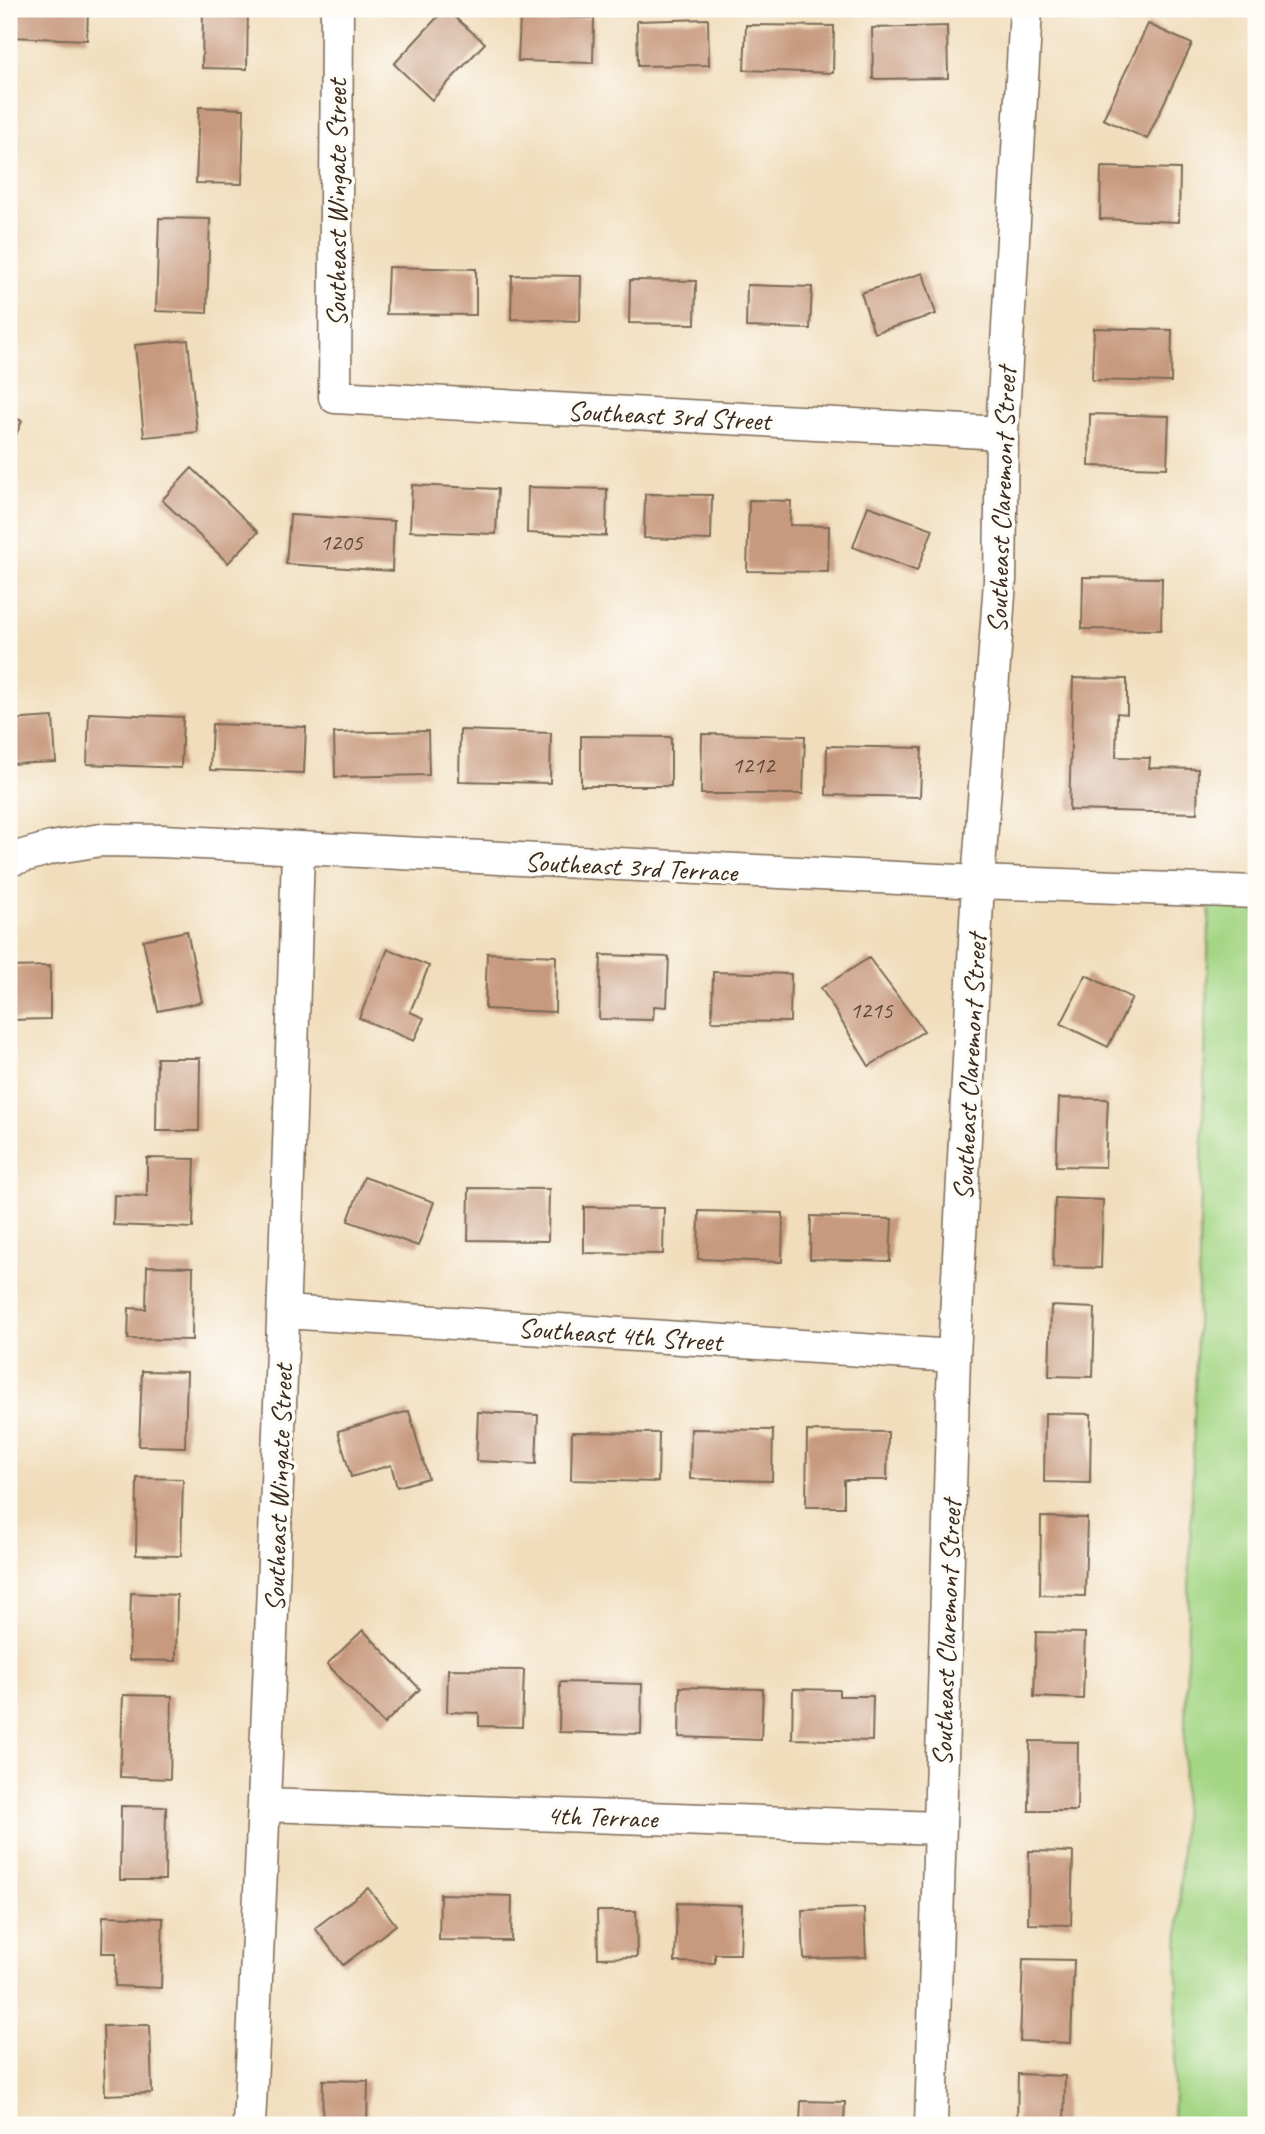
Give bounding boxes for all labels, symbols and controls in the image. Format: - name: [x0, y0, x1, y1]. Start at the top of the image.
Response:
- street label: Southeast Wingate Street: [319, 77, 354, 327]
- street label: Southeast Claremont Street: [979, 362, 1024, 634]
- street label: Southeast 3rd Street: [567, 393, 774, 438]
- house number: 1205: [319, 527, 364, 557]
- house number: 1212: [731, 750, 777, 780]
- street label: Southeast 3rd Terrace: [524, 843, 740, 890]
- street label: Southeast Claremont Street: [945, 929, 994, 1201]
- house number: 1215: [849, 995, 894, 1025]
- street label: Southeast 4th Street: [517, 1310, 726, 1359]
- street label: Southeast Wingate Street: [257, 1361, 300, 1612]
- street label: Southeast Claremont Street: [924, 1495, 969, 1767]
- street label: 4th Terrace: [546, 1797, 660, 1836]

